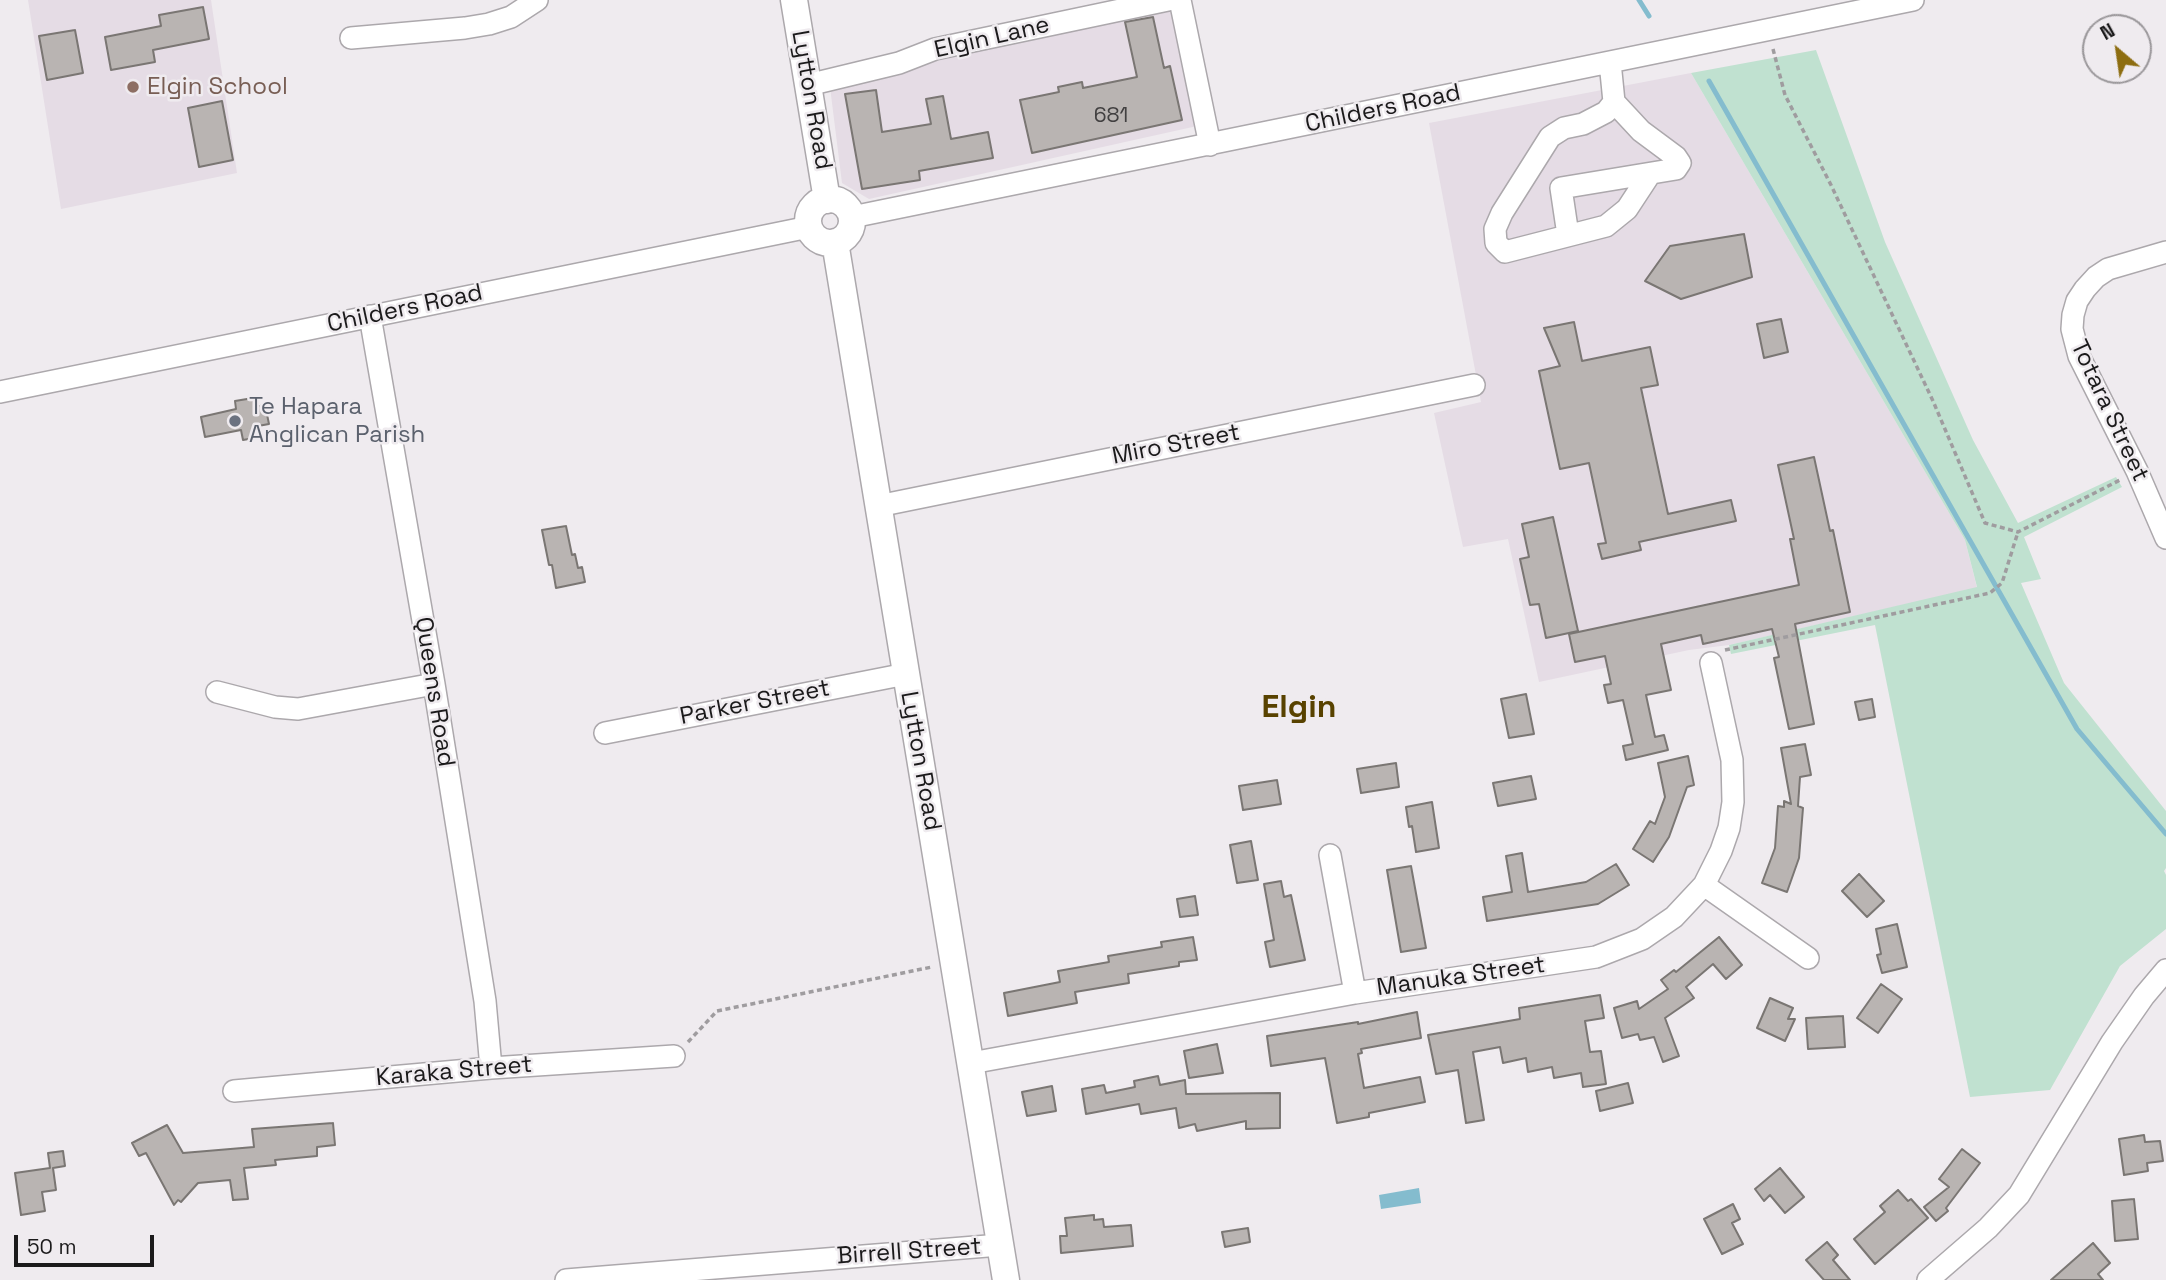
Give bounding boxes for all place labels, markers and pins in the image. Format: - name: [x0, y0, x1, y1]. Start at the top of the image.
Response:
- place label: Elgin School: [147, 73, 288, 101]
- marker: Elgin School: [125, 79, 141, 95]
- place label: Te Hapara Anglican Parish: [249, 393, 425, 449]
- marker: Te Hapara Anglican Parish: [227, 413, 243, 429]

